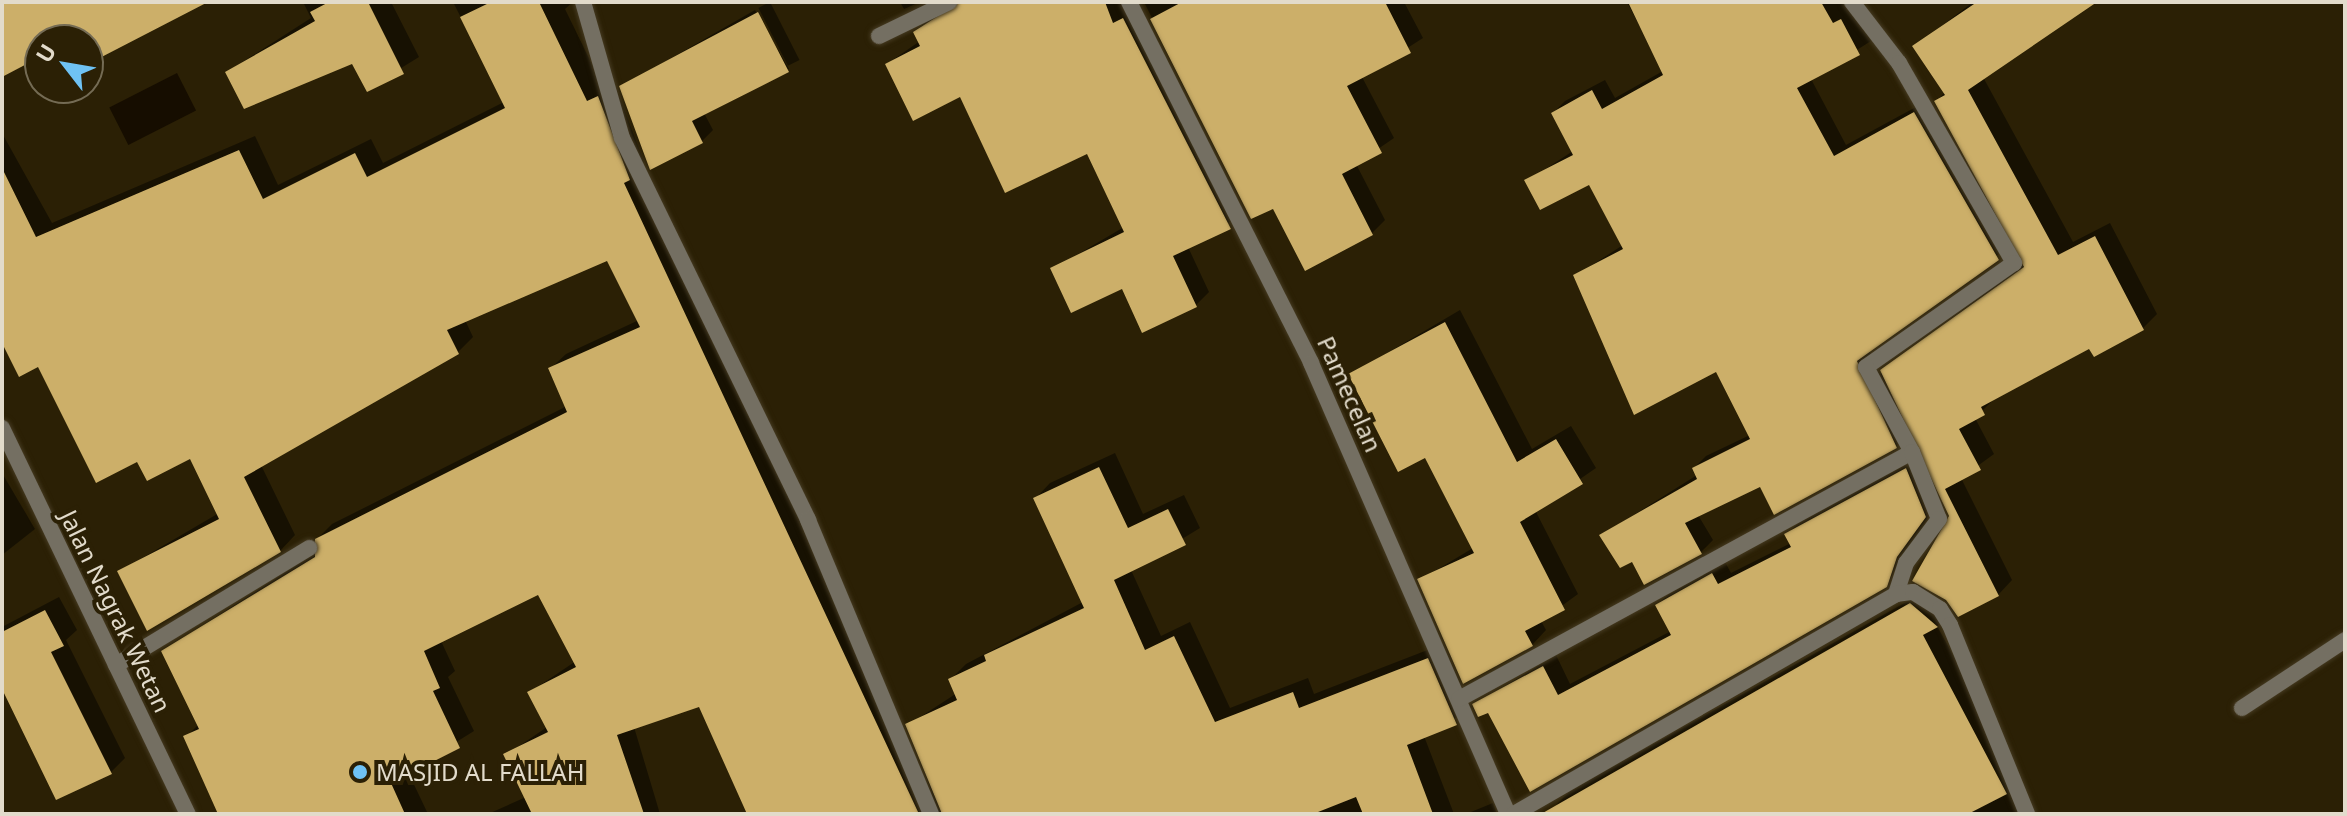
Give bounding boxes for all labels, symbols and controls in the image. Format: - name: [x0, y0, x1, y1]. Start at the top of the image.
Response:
- north arrow: [24, 24, 104, 104]
- text: U: [28, 38, 62, 68]
- street label: Pamecelan: [1312, 332, 1388, 456]
- street label: Jalan Nagrak Wetan: [55, 505, 177, 717]
- place label: MASJID AL FALLAH: [376, 758, 584, 786]
- marker: MASJID AL FALLAH: [351, 763, 369, 781]

